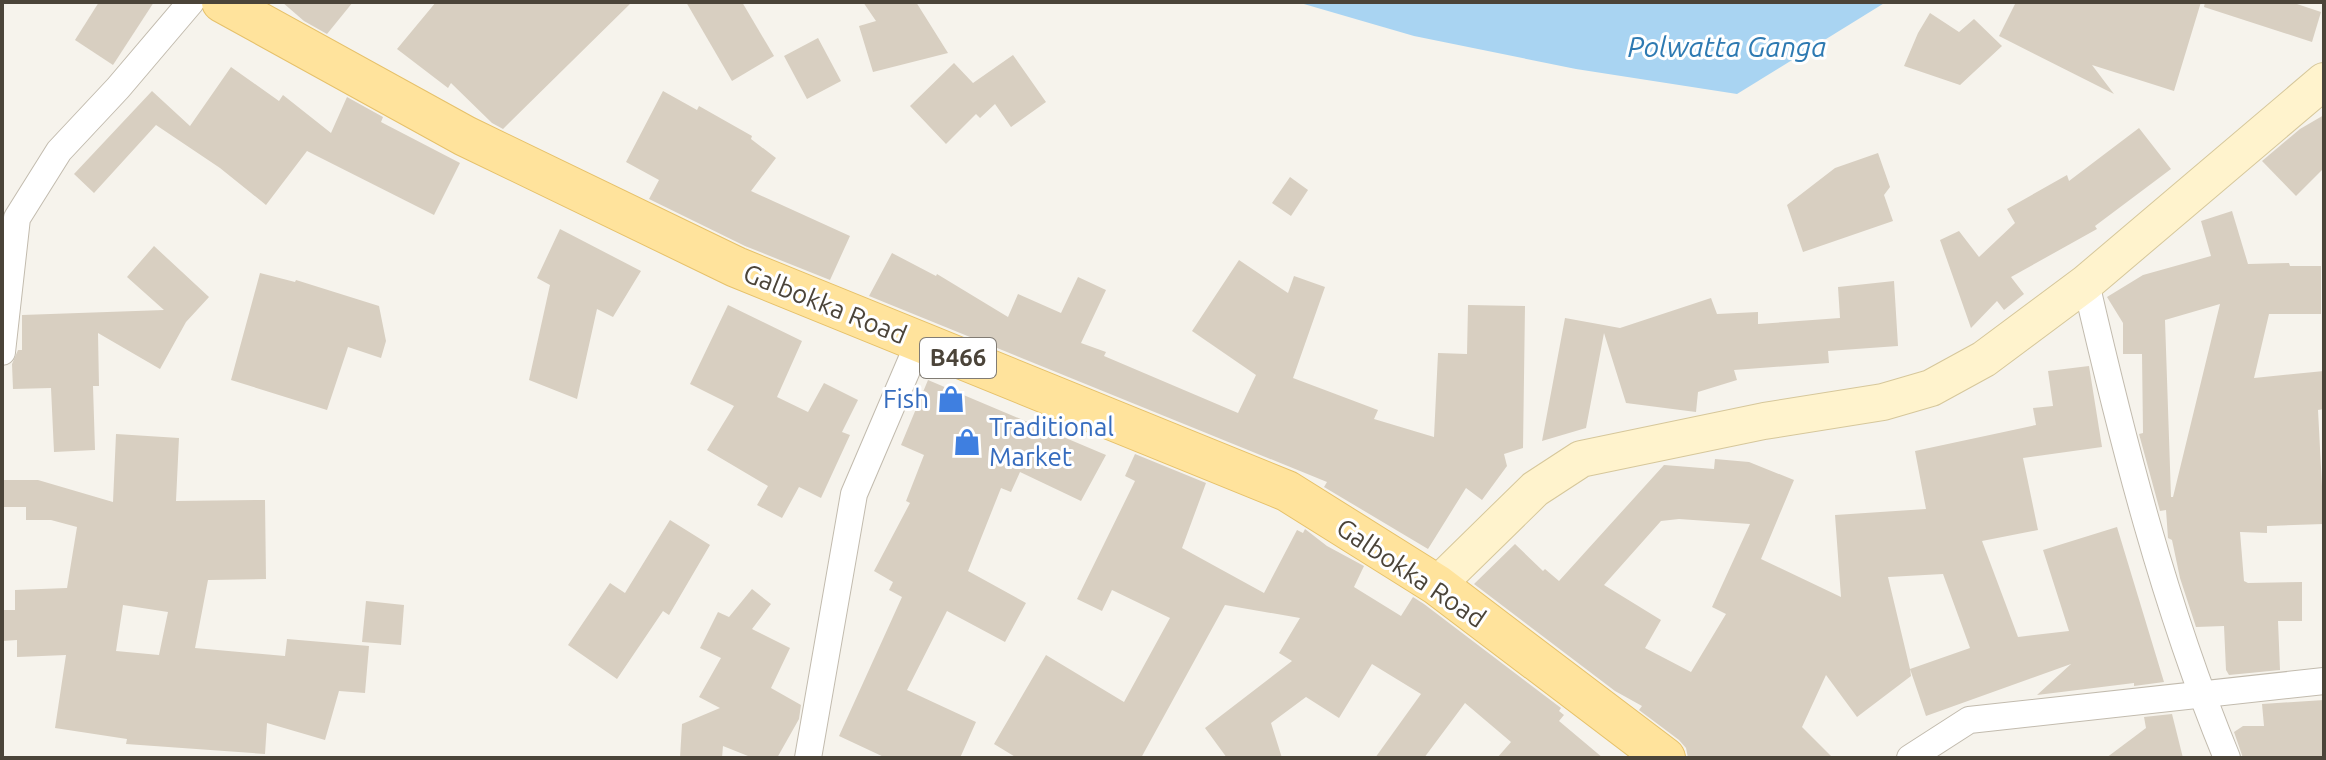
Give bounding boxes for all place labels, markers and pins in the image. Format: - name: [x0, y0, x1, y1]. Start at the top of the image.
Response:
- place label: Fish: [883, 384, 929, 413]
- shop icon: Fish: [936, 384, 966, 414]
- place label: Traditional Market: [989, 412, 1114, 471]
- shop icon: Traditional Market: [952, 427, 982, 457]

